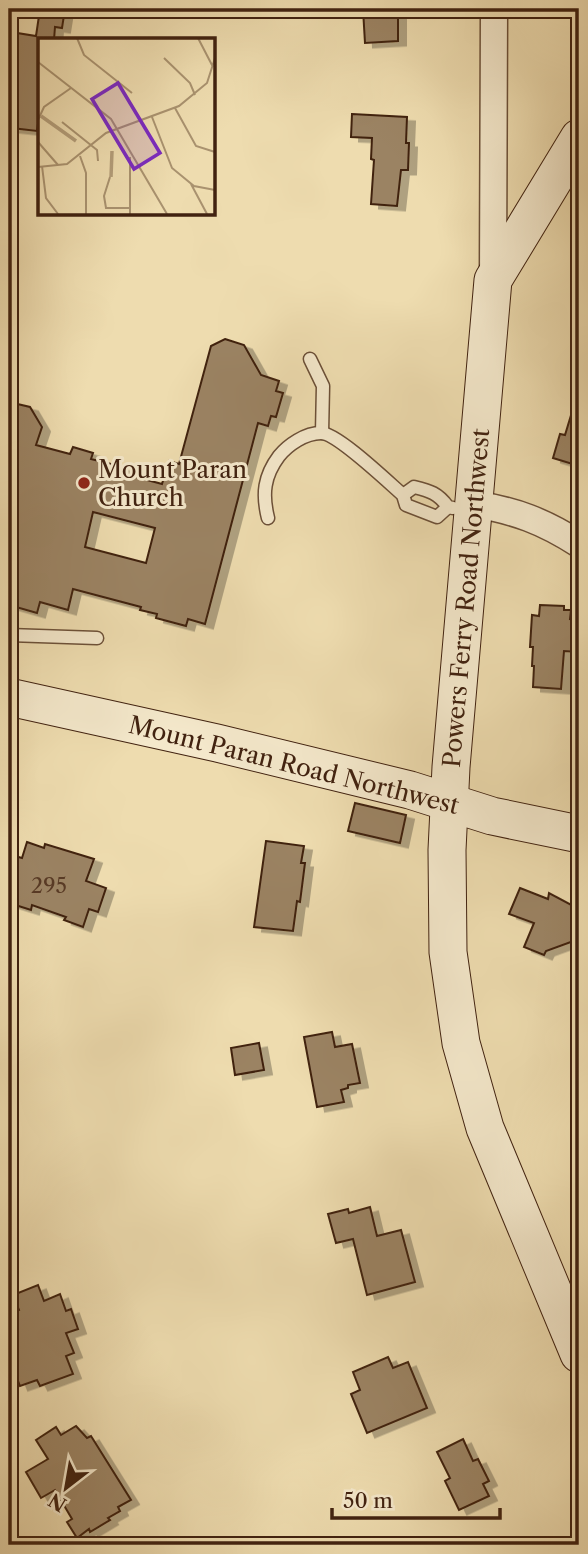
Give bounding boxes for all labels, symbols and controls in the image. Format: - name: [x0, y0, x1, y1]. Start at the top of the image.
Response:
- inset map: [38, 38, 215, 215]
- street label: Powers Ferry Road Northwest: [437, 427, 495, 769]
- place label: Mount Paran Church: [98, 455, 247, 512]
- marker: Mount Paran Church: [76, 475, 92, 491]
- street label: Mount Paran Road Northwest: [126, 710, 463, 820]
- house number: 295: [31, 873, 67, 898]
- north arrow: [32, 1452, 102, 1522]
- scale bar: [332, 1477, 500, 1521]
- text: N: [45, 1488, 71, 1516]
- text: 50 m: [343, 1488, 393, 1513]

